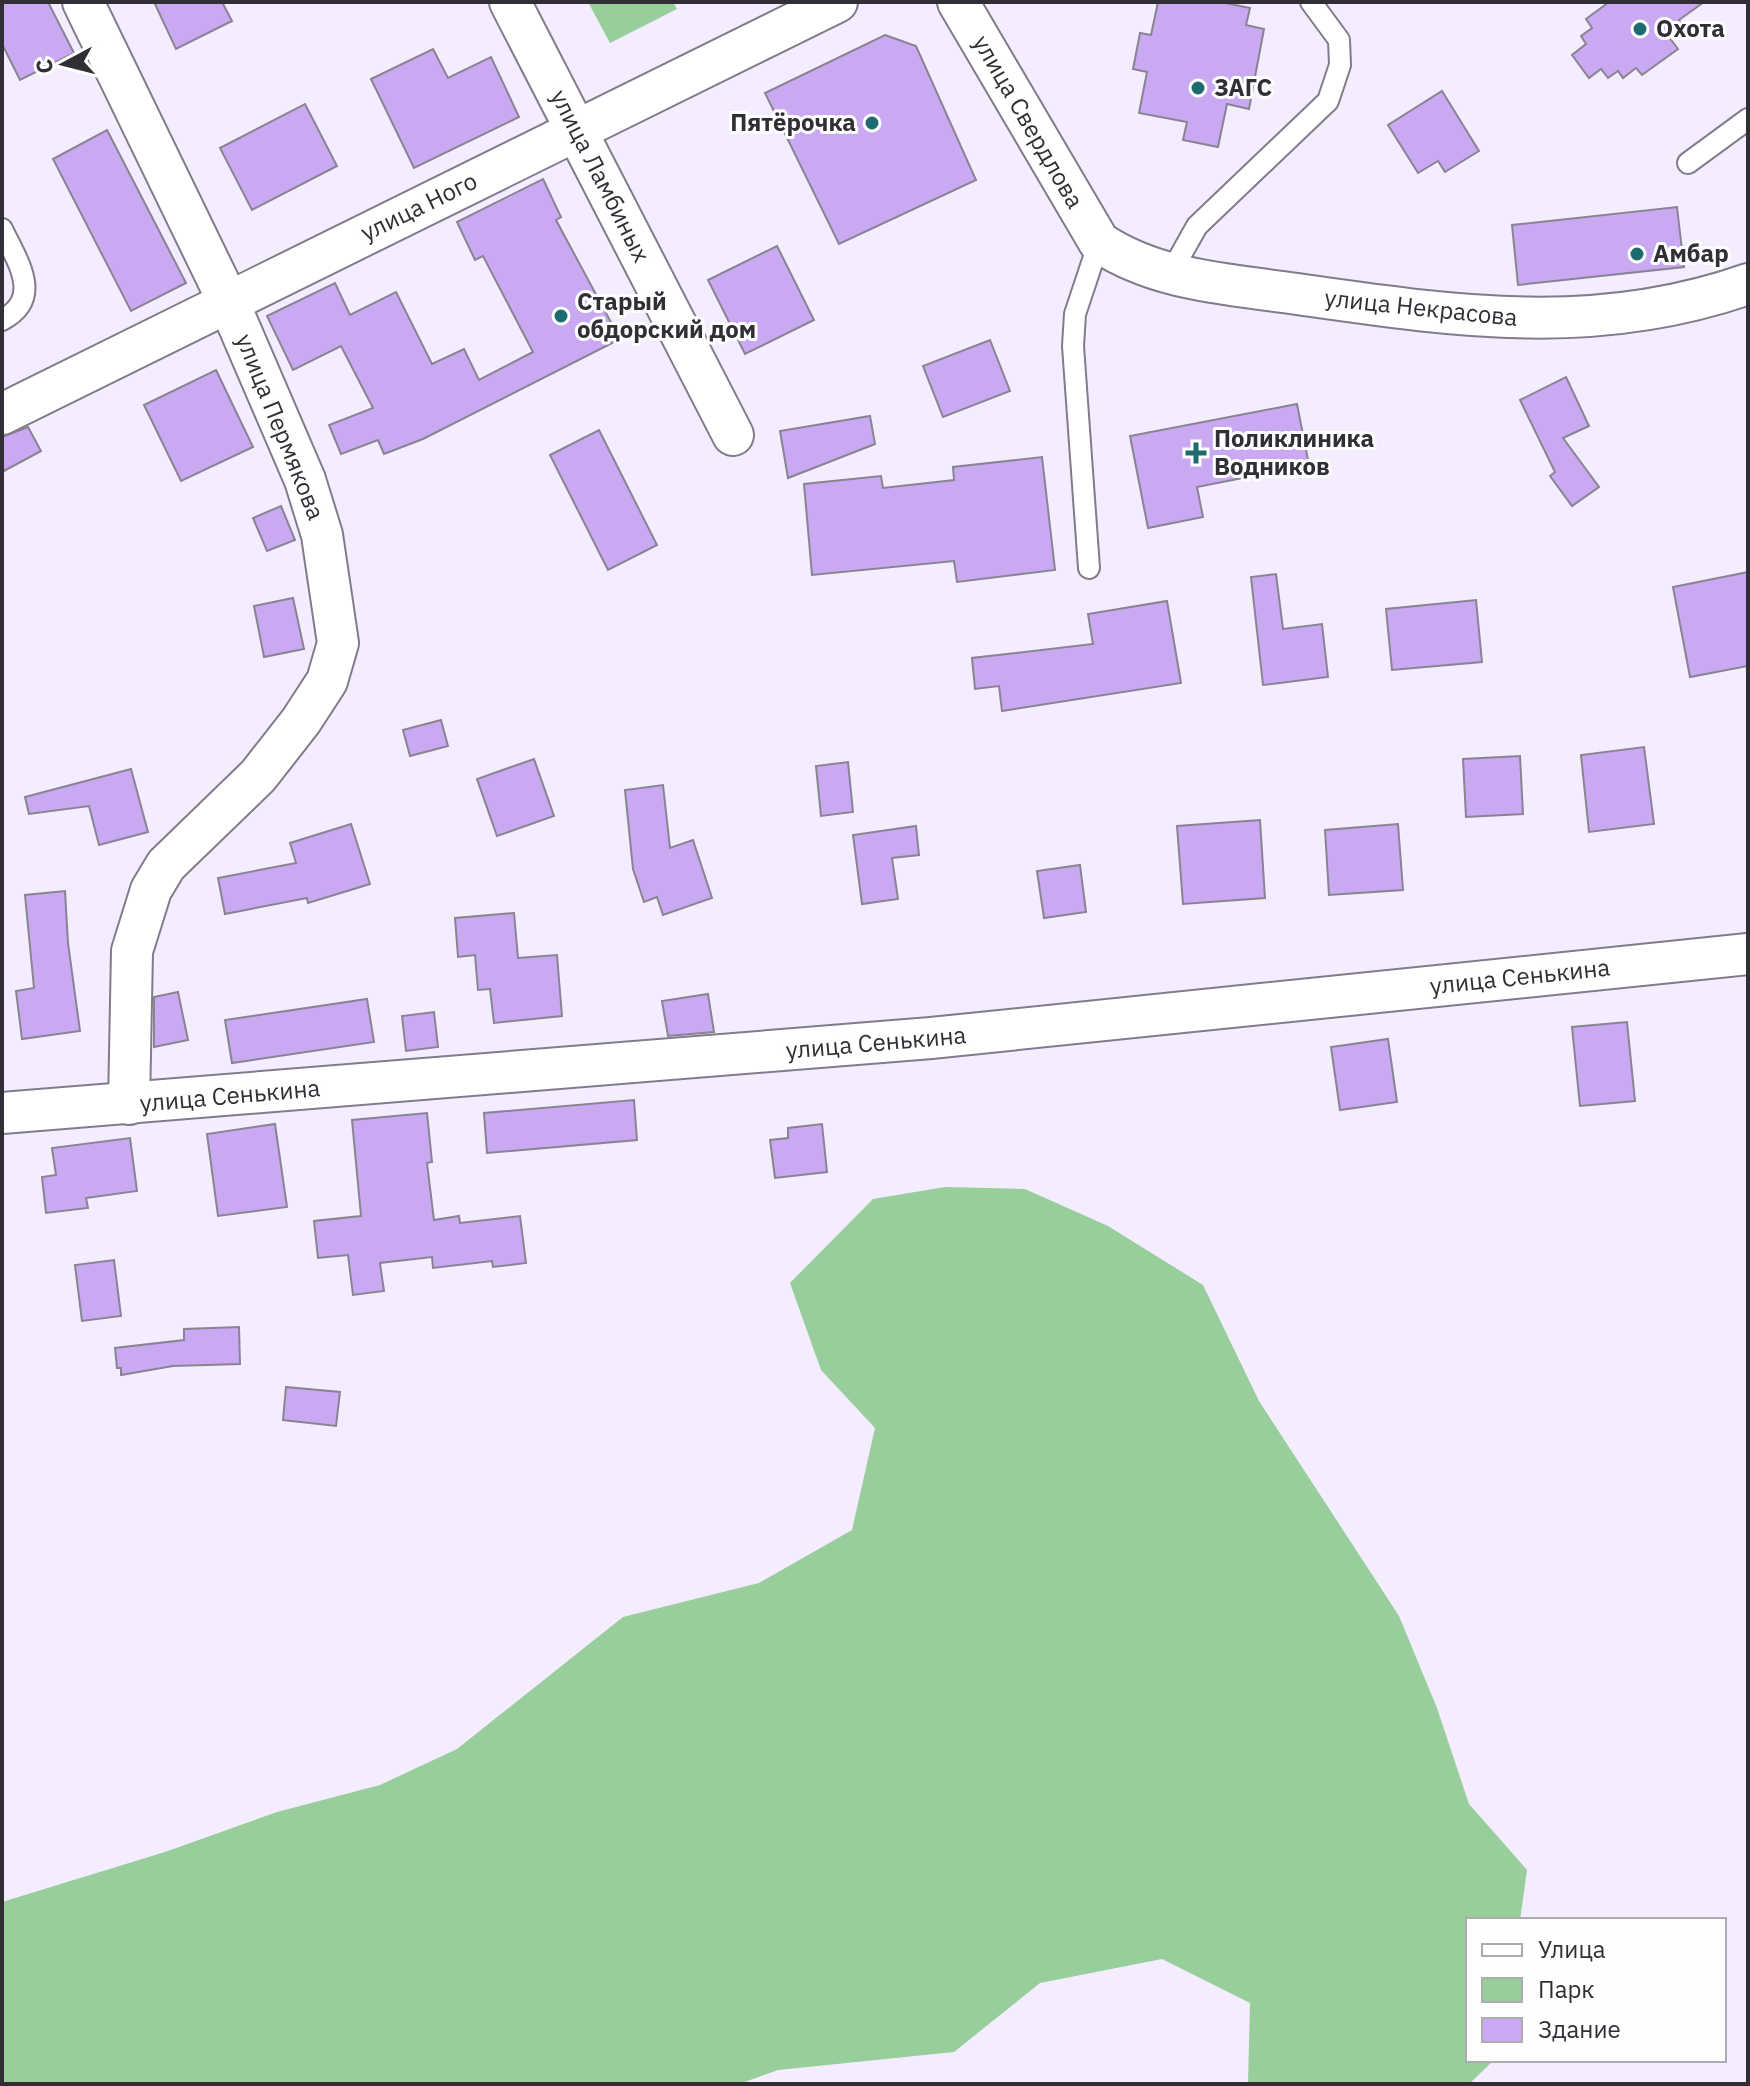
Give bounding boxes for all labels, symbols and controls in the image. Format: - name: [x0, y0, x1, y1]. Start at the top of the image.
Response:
- place label: Охота: [1656, 12, 1725, 44]
- marker: Охота: [1631, 20, 1649, 38]
- north arrow: [24, 24, 104, 104]
- street label: улица Свердлова: [966, 29, 1092, 214]
- text: С: [28, 58, 59, 75]
- place label: ЗАГС: [1214, 71, 1272, 103]
- marker: ЗАГС: [1189, 79, 1207, 97]
- street label: улица Ламбиных: [544, 84, 658, 267]
- place label: Пятёрочка: [730, 106, 856, 138]
- marker: Пятёрочка: [863, 114, 881, 132]
- street label: улица Ного: [355, 164, 482, 248]
- place label: Амбар: [1653, 237, 1729, 269]
- marker: Амбар: [1628, 245, 1646, 263]
- street label: улица Некрасова: [1323, 281, 1519, 333]
- place label: Старый обдорский дом: [577, 285, 756, 345]
- marker: Старый обдорский дом: [552, 307, 570, 325]
- street label: улица Пермякова: [229, 329, 333, 524]
- place label: Поликлиника Водников: [1214, 422, 1374, 482]
- marker: Поликлиника Водников: [1185, 442, 1207, 464]
- street label: улица Сенькина: [1428, 951, 1612, 1001]
- street label: улица Сенькина: [784, 1018, 968, 1066]
- street label: улица Сенькина: [138, 1071, 322, 1119]
- legend: [1466, 1918, 1726, 2062]
- text: Улица: [1538, 1933, 1606, 1965]
- text: Парк: [1538, 1973, 1595, 2005]
- text: Здание: [1538, 2013, 1621, 2045]

